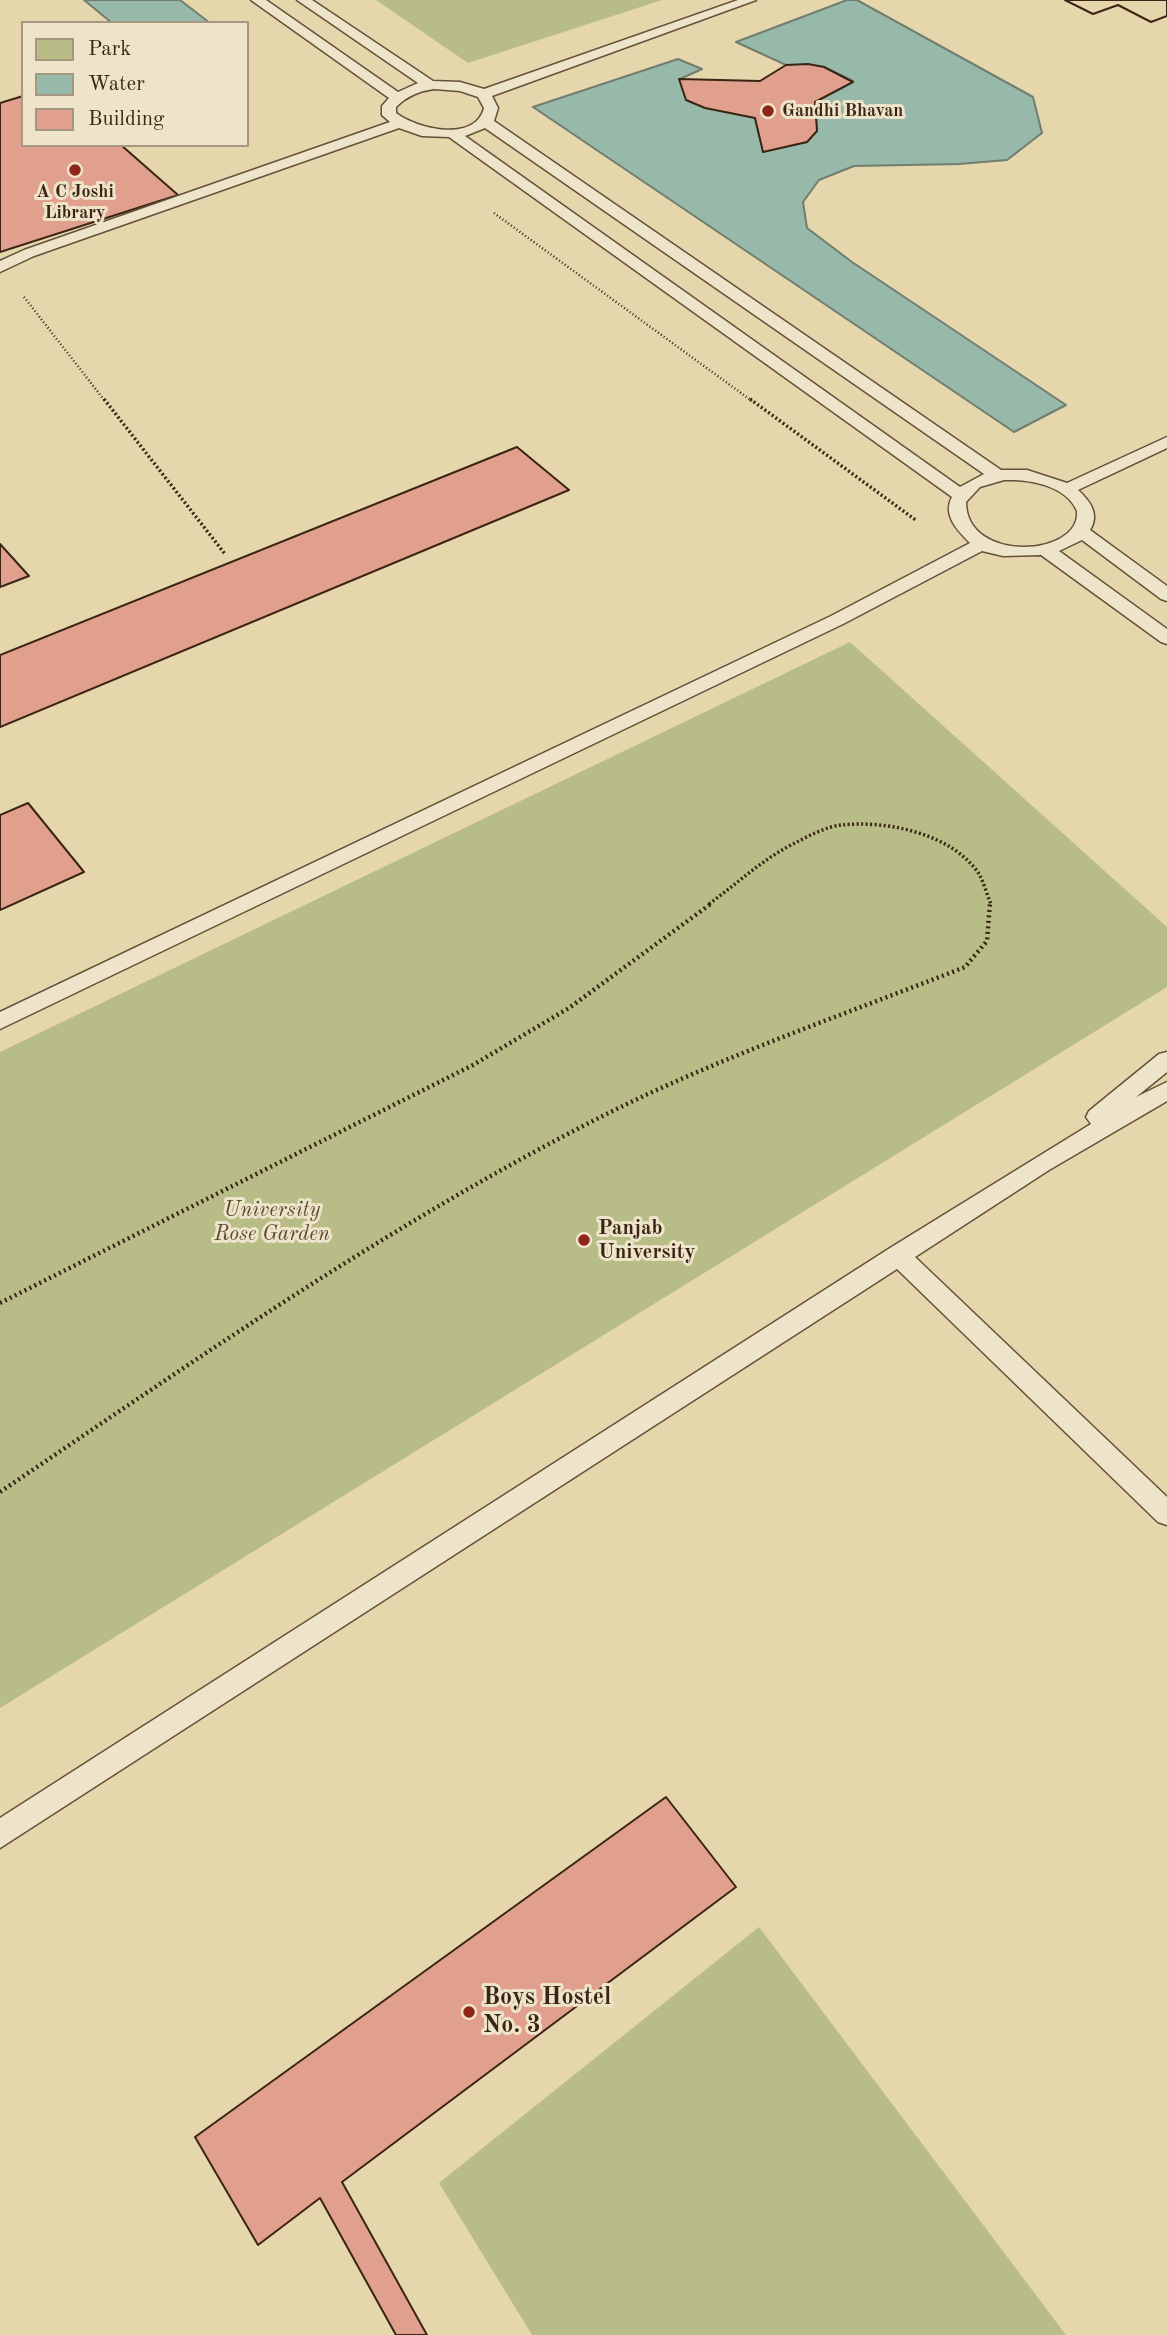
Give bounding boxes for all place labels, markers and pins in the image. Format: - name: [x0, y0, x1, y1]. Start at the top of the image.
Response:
- place label: Gandhi Bhavan: [782, 100, 903, 122]
- marker: Gandhi Bhavan: [760, 103, 776, 119]
- marker: A C Joshi Library: [67, 162, 83, 178]
- place label: A C Joshi Library: [36, 181, 114, 224]
- place label: Panjab University: [598, 1215, 695, 1265]
- marker: Panjab University: [576, 1232, 592, 1248]
- place label: Boys Hostel No. 3: [483, 1984, 611, 2040]
- marker: Boys Hostel No. 3: [461, 2004, 477, 2020]

